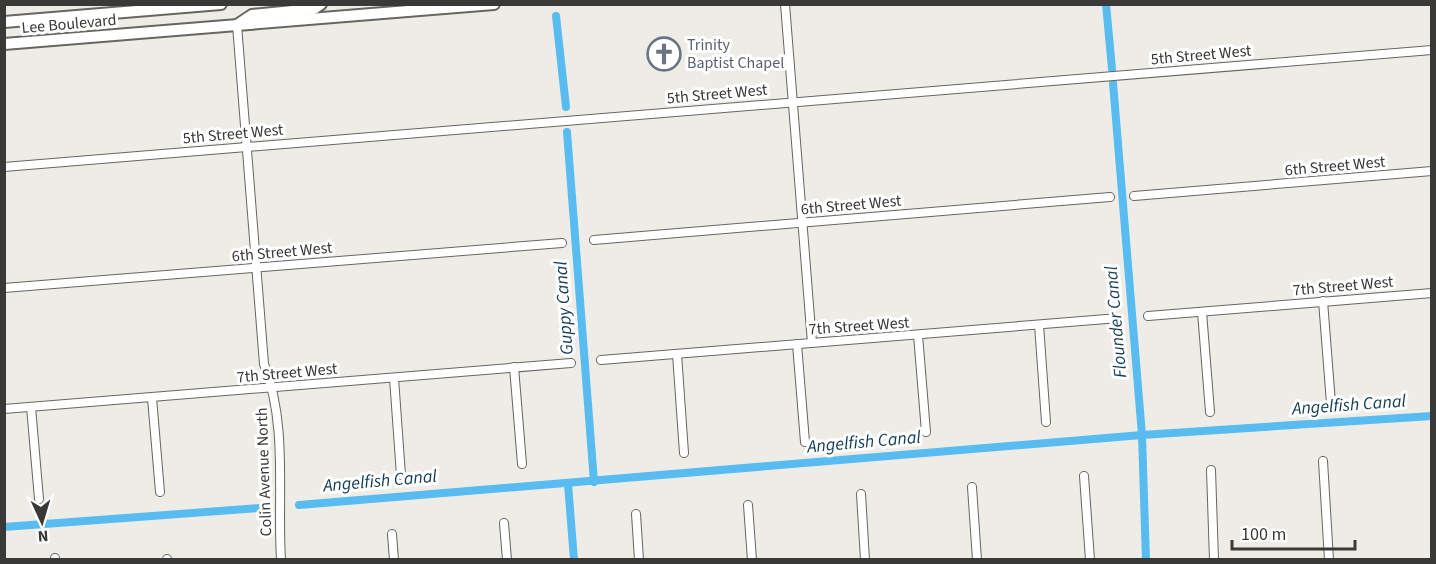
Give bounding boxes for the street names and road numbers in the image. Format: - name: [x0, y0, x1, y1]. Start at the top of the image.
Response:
- street label: Lee Boulevard: [21, 9, 117, 39]
- street label: 5th Street West: [1150, 40, 1253, 70]
- street label: 5th Street West: [666, 79, 769, 109]
- street label: 5th Street West: [182, 119, 285, 149]
- street label: 6th Street West: [1284, 151, 1387, 181]
- street label: 6th Street West: [800, 190, 903, 220]
- street label: 6th Street West: [231, 237, 334, 267]
- street label: 7th Street West: [1292, 271, 1395, 301]
- street label: 7th Street West: [808, 311, 911, 340]
- street label: 7th Street West: [236, 358, 339, 388]
- street label: Colin Avenue North: [251, 407, 277, 537]

